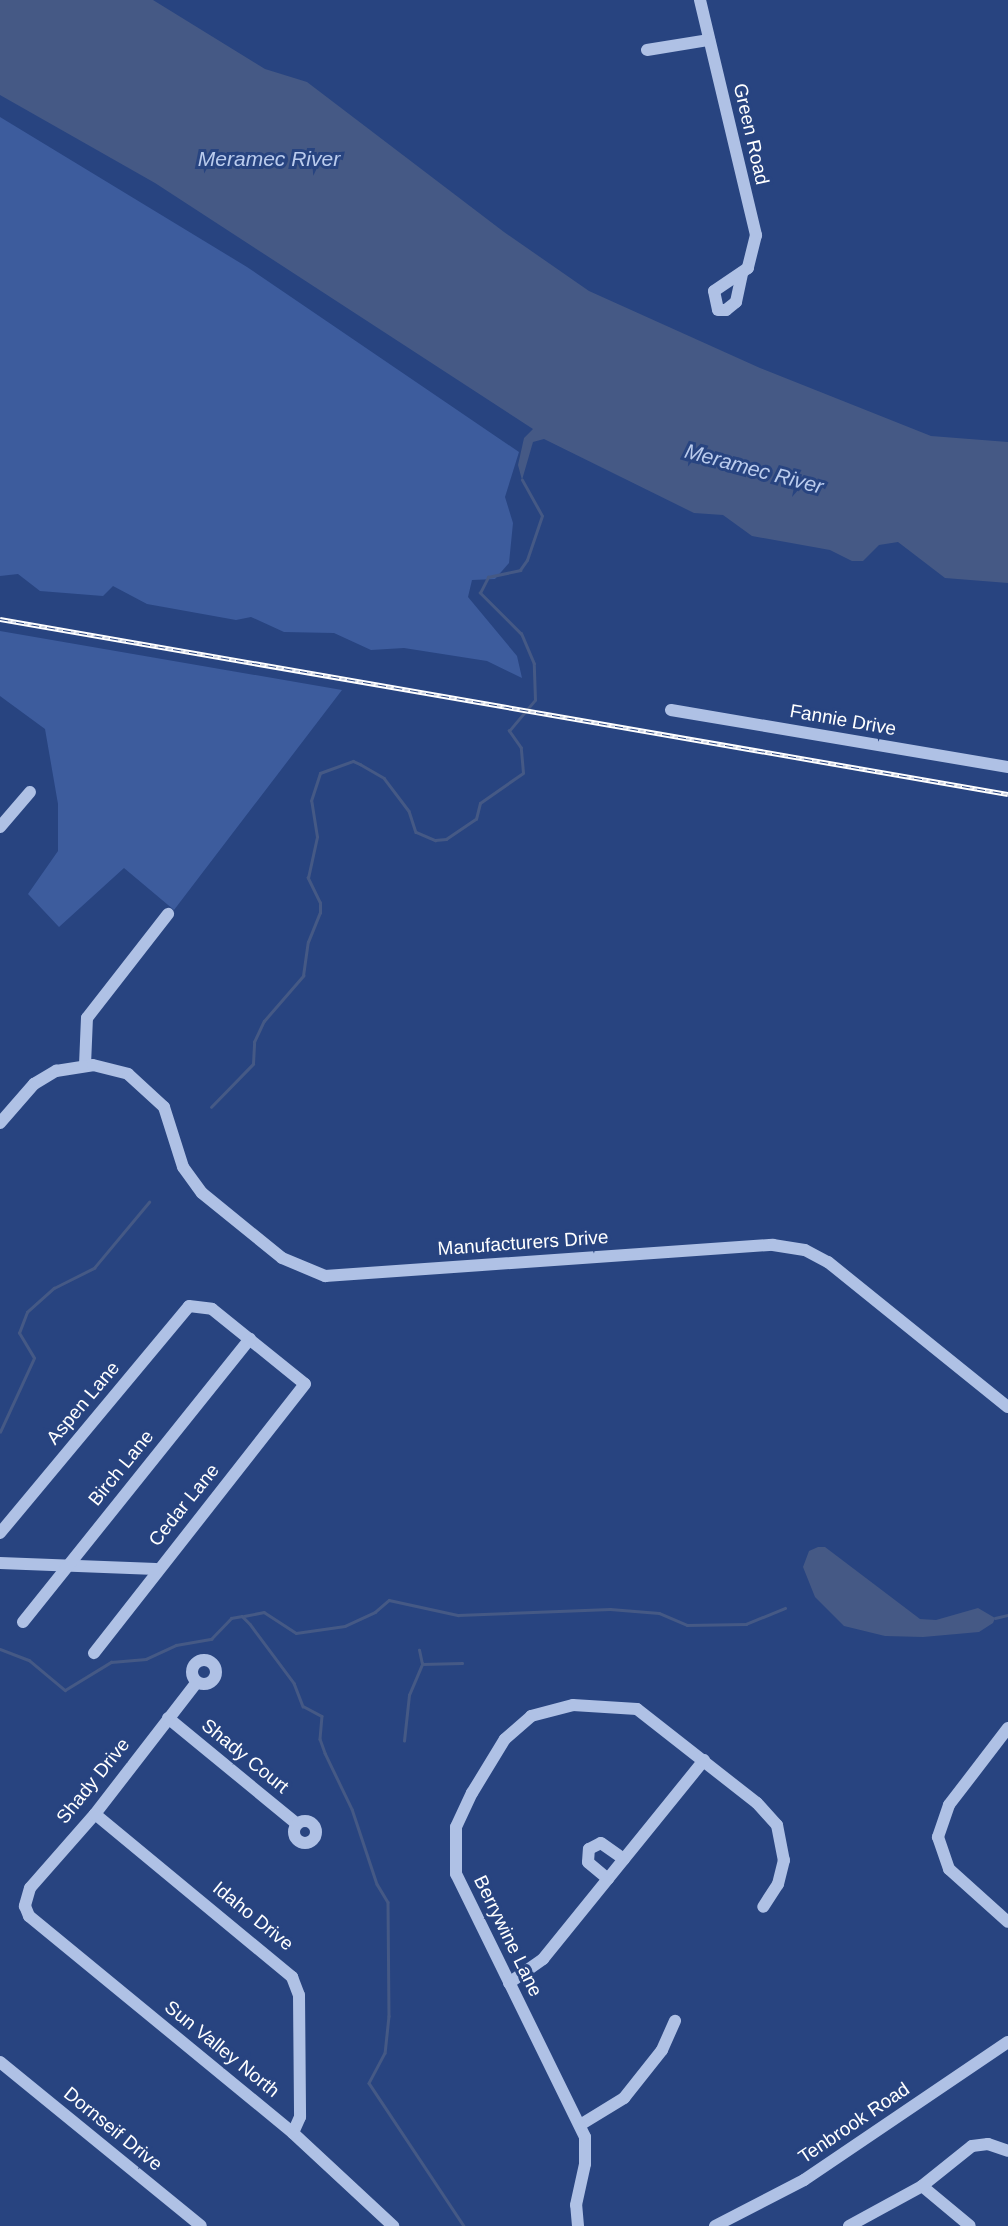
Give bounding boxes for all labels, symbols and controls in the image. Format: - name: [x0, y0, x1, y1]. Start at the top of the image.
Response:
- street label: Green Road: [728, 81, 774, 187]
- water label: Meramec River: [198, 146, 340, 172]
- water label: Meramec River: [682, 438, 826, 500]
- street label: Fannie Drive: [788, 699, 898, 741]
- street label: Manufacturers Drive: [437, 1226, 609, 1260]
- street label: Aspen Lane: [42, 1357, 124, 1449]
- street label: Birch Lane: [84, 1426, 158, 1510]
- street label: Cedar Lane: [144, 1459, 224, 1551]
- street label: Shady Court: [197, 1714, 293, 1798]
- street label: Shady Drive: [52, 1734, 134, 1828]
- street label: Berrywine Lane: [469, 1872, 547, 2000]
- street label: Idaho Drive: [208, 1877, 298, 1955]
- street label: Sun Valley North: [160, 1996, 284, 2102]
- street label: Tenbrook Road: [794, 2078, 914, 2168]
- street label: Dornseif Drive: [59, 2082, 167, 2176]

